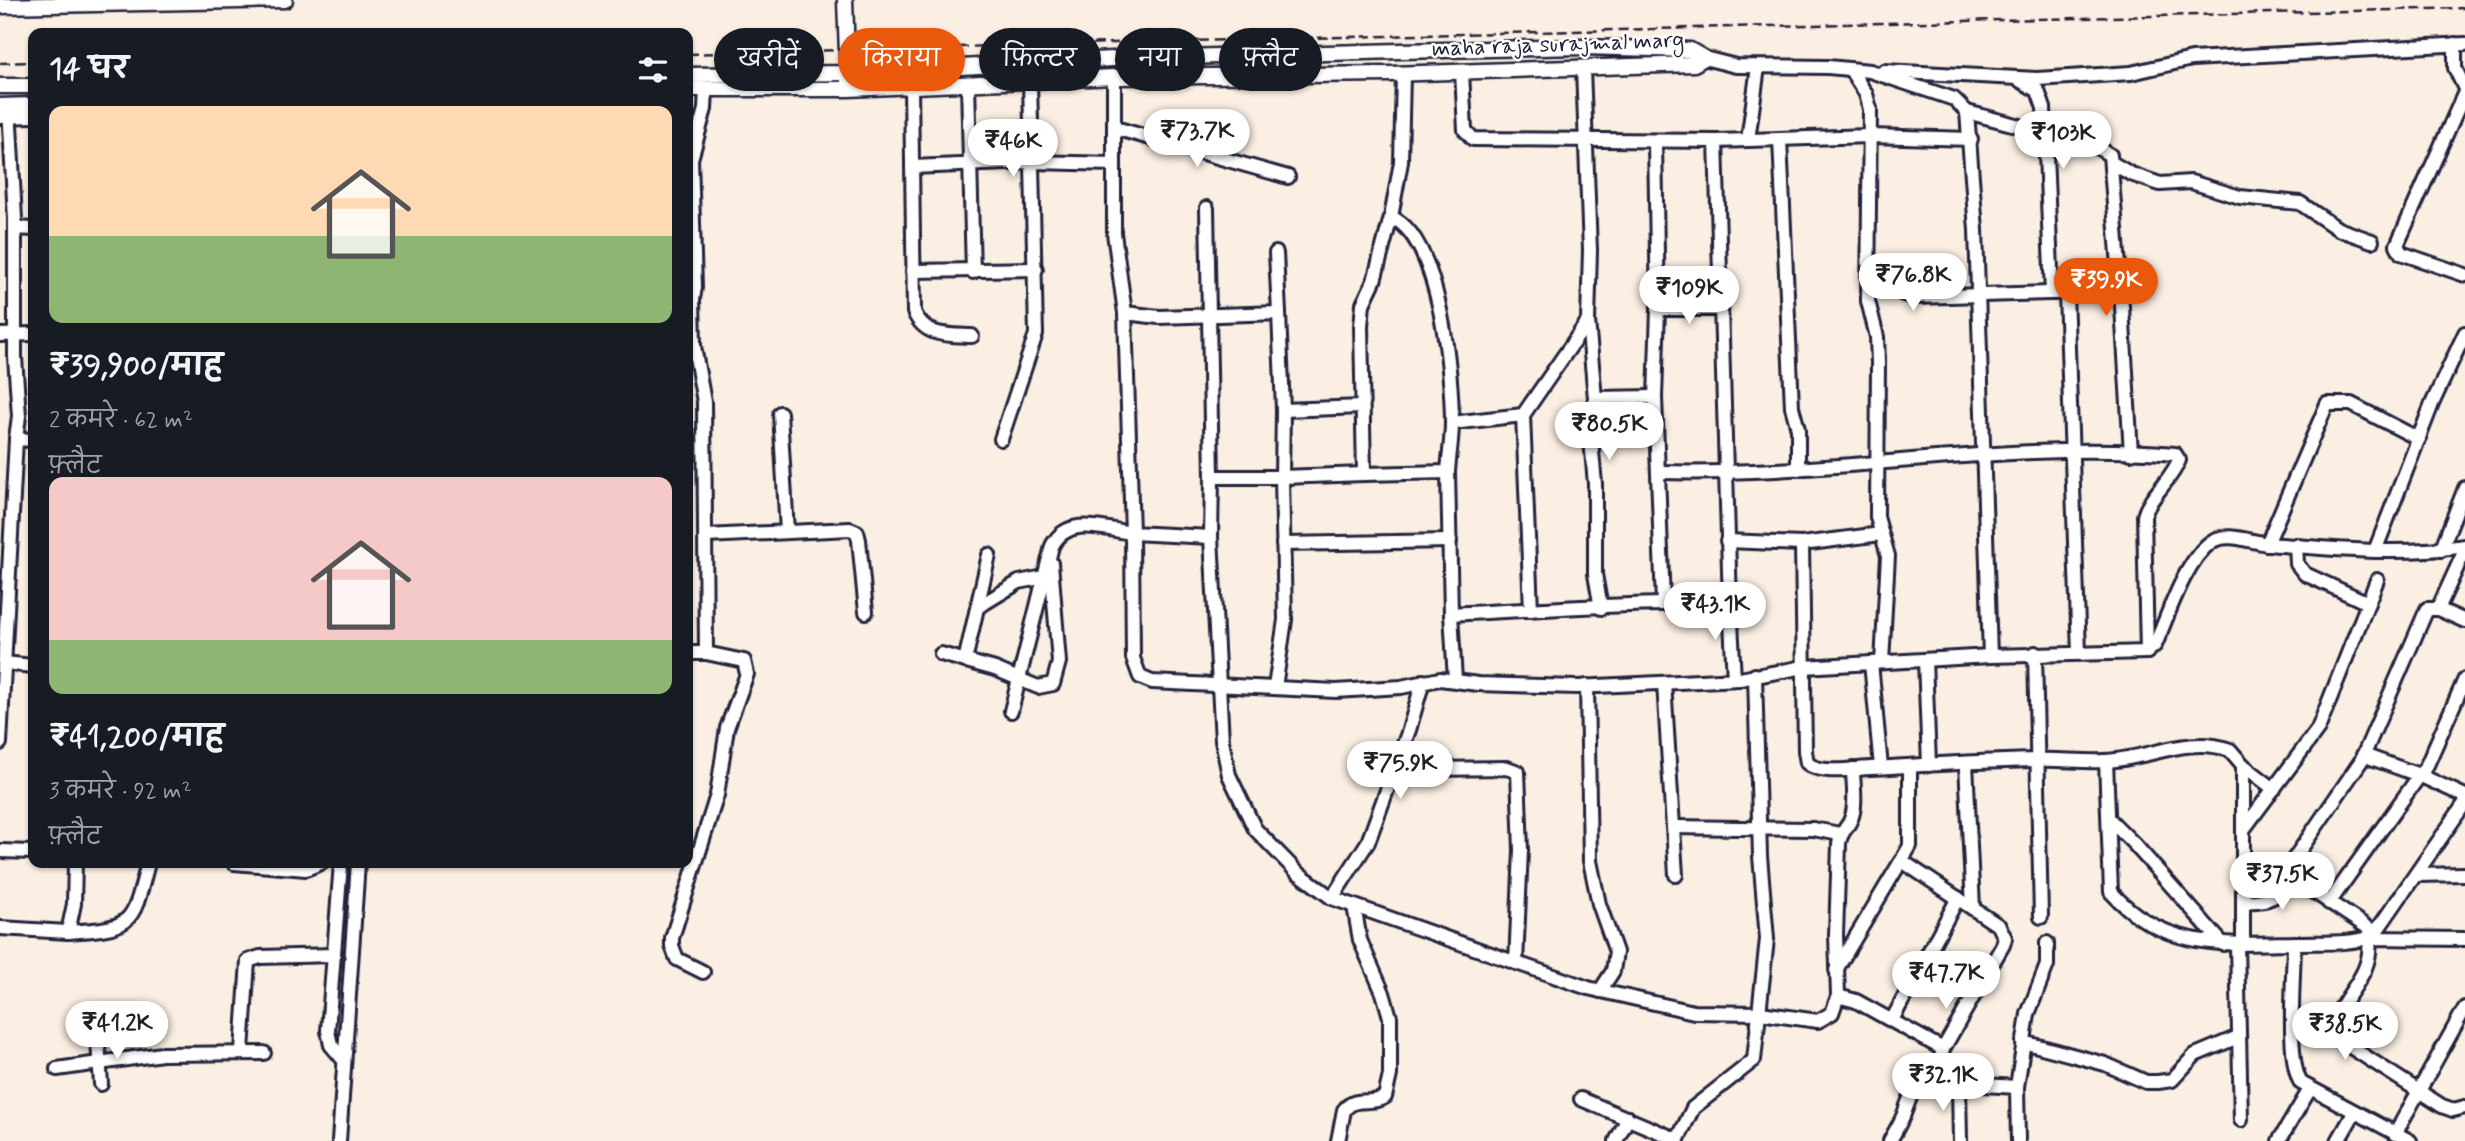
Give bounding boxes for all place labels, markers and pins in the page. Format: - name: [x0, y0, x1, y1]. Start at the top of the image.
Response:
- pin: ₹73.7K: [1140, 110, 1254, 169]
- pin: ₹103K: [2014, 111, 2112, 171]
- pin: ₹46K: [972, 120, 1054, 179]
- pin: ₹76.8K: [1856, 254, 1970, 313]
- pin: ₹39.9K: [2049, 258, 2163, 318]
- pin: ₹109K: [1640, 266, 1738, 326]
- pin: ₹80.5K: [1552, 402, 1666, 462]
- pin: ₹43.1K: [1658, 582, 1772, 642]
- pin: ₹75.9K: [1343, 742, 1457, 801]
- pin: ₹37.5K: [2225, 852, 2339, 912]
- pin: ₹47.7K: [1889, 951, 2003, 1011]
- pin: ₹41.2K: [60, 1002, 174, 1061]
- pin: ₹38.5K: [2288, 1002, 2402, 1062]
- pin: ₹32.1K: [1886, 1054, 2000, 1113]

